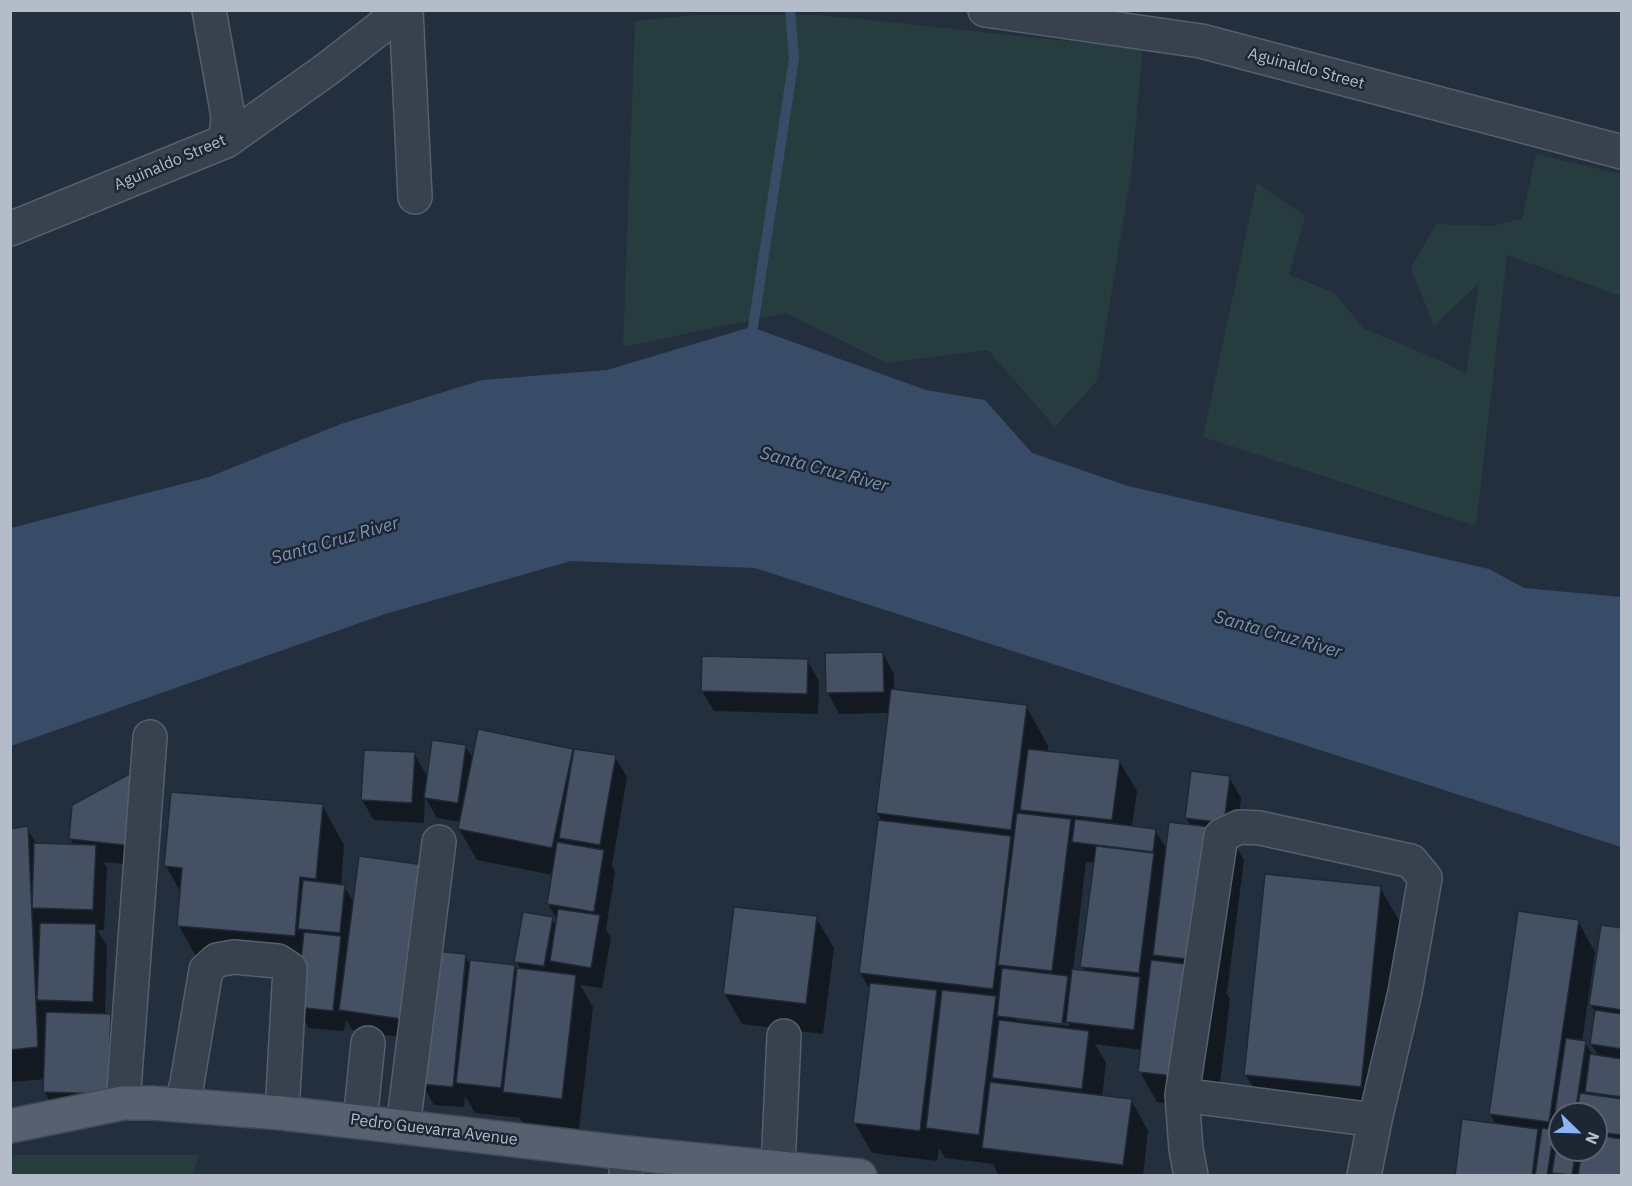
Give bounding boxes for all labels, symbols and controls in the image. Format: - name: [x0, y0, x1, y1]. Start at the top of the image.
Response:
- street label: Aguinaldo Street: [1246, 44, 1366, 94]
- street label: Aguinaldo Street: [111, 131, 229, 195]
- water label: Santa Cruz River: [758, 443, 890, 497]
- water label: Santa Cruz River: [269, 512, 401, 570]
- water label: Santa Cruz River: [1212, 606, 1344, 664]
- north arrow: [1548, 1102, 1608, 1162]
- street label: Pedro Guevarra Avenue: [349, 1110, 519, 1150]
- text: N: [1581, 1129, 1604, 1147]

